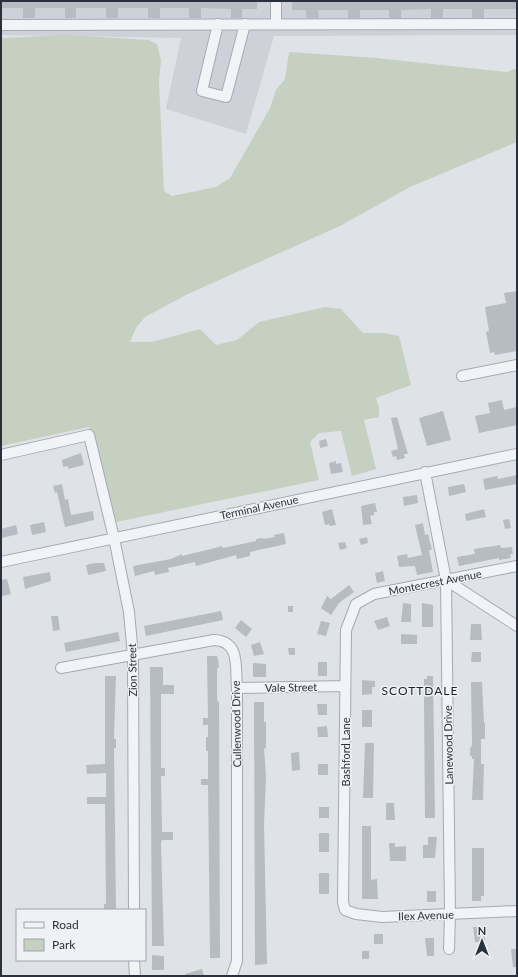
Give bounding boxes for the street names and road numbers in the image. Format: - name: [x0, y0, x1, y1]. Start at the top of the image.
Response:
- street label: Terminal Avenue: [219, 492, 300, 522]
- street label: Montecrest Avenue: [387, 567, 483, 597]
- street label: Zion Street: [125, 643, 139, 697]
- street label: Cullenwood Drive: [229, 680, 243, 767]
- street label: Vale Street: [265, 680, 317, 694]
- street label: Lanewood Drive: [441, 705, 455, 785]
- street label: Bashford Lane: [339, 717, 352, 787]
- street label: Ilex Avenue: [398, 908, 454, 922]

